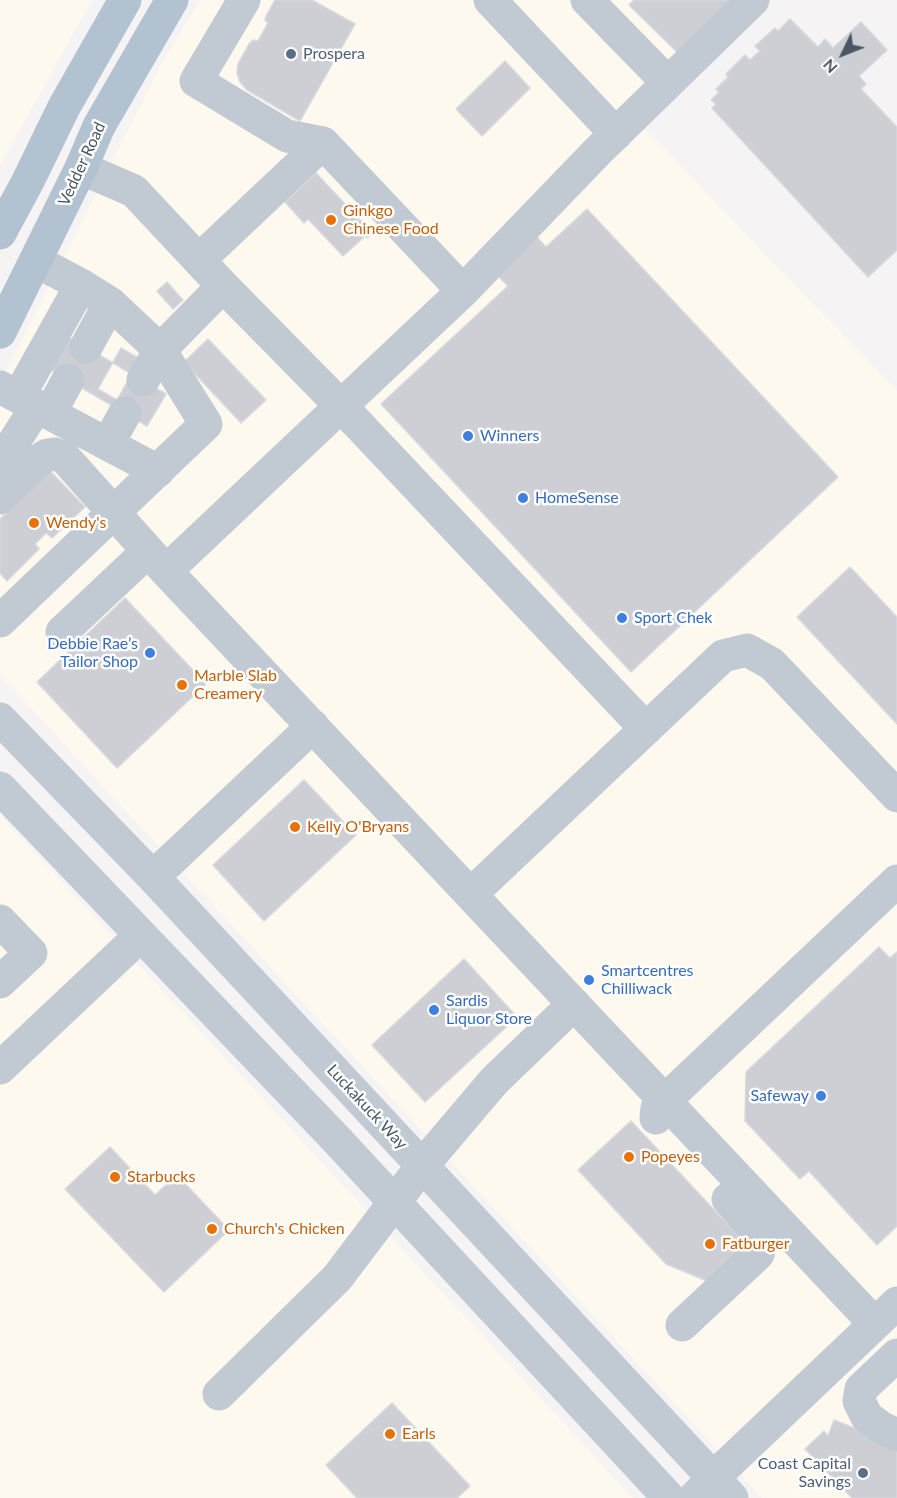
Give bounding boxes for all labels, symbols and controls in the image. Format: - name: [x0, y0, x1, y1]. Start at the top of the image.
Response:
- north arrow: [813, 24, 873, 84]
- place label: Prospera: [303, 44, 365, 64]
- marker: Prospera: [284, 47, 298, 61]
- text: N: [818, 56, 841, 78]
- street label: Vedder Road: [54, 119, 110, 209]
- place label: Ginkgo Chinese Food: [343, 201, 439, 239]
- marker: Ginkgo Chinese Food: [324, 213, 338, 227]
- place label: Winners: [480, 426, 539, 446]
- marker: Winners: [461, 429, 475, 443]
- place label: HomeSense: [535, 488, 619, 508]
- marker: HomeSense: [516, 491, 530, 505]
- place label: Wendy's: [46, 513, 106, 533]
- marker: Wendy's: [27, 516, 41, 530]
- place label: Sport Chek: [634, 608, 712, 628]
- marker: Sport Chek: [615, 611, 629, 625]
- place label: Debbie Rae’s Tailor Shop: [47, 634, 138, 672]
- marker: Debbie Rae’s Tailor Shop: [143, 646, 157, 660]
- place label: Marble Slab Creamery: [194, 666, 277, 704]
- marker: Marble Slab Creamery: [175, 678, 189, 692]
- place label: Kelly O'Bryans: [307, 817, 409, 837]
- marker: Kelly O'Bryans: [288, 820, 302, 834]
- place label: Smartcentres Chilliwack: [601, 961, 694, 999]
- marker: Smartcentres Chilliwack: [582, 973, 596, 987]
- place label: Sardis Liquor Store: [446, 991, 532, 1029]
- marker: Sardis Liquor Store: [427, 1003, 441, 1017]
- street label: Luckakuck Way: [323, 1061, 411, 1153]
- place label: Safeway: [750, 1086, 809, 1106]
- marker: Safeway: [814, 1089, 828, 1103]
- place label: Popeyes: [641, 1147, 700, 1167]
- marker: Popeyes: [622, 1150, 636, 1164]
- place label: Starbucks: [127, 1167, 195, 1187]
- marker: Starbucks: [108, 1170, 122, 1184]
- place label: Church's Chicken: [224, 1219, 345, 1239]
- marker: Church's Chicken: [205, 1222, 219, 1236]
- place label: Fatburger: [722, 1234, 789, 1254]
- marker: Fatburger: [703, 1237, 717, 1251]
- place label: Earls: [402, 1424, 436, 1444]
- marker: Earls: [383, 1427, 397, 1441]
- place label: Coast Capital Savings: [758, 1454, 851, 1492]
- marker: Coast Capital Savings: [856, 1466, 870, 1480]

